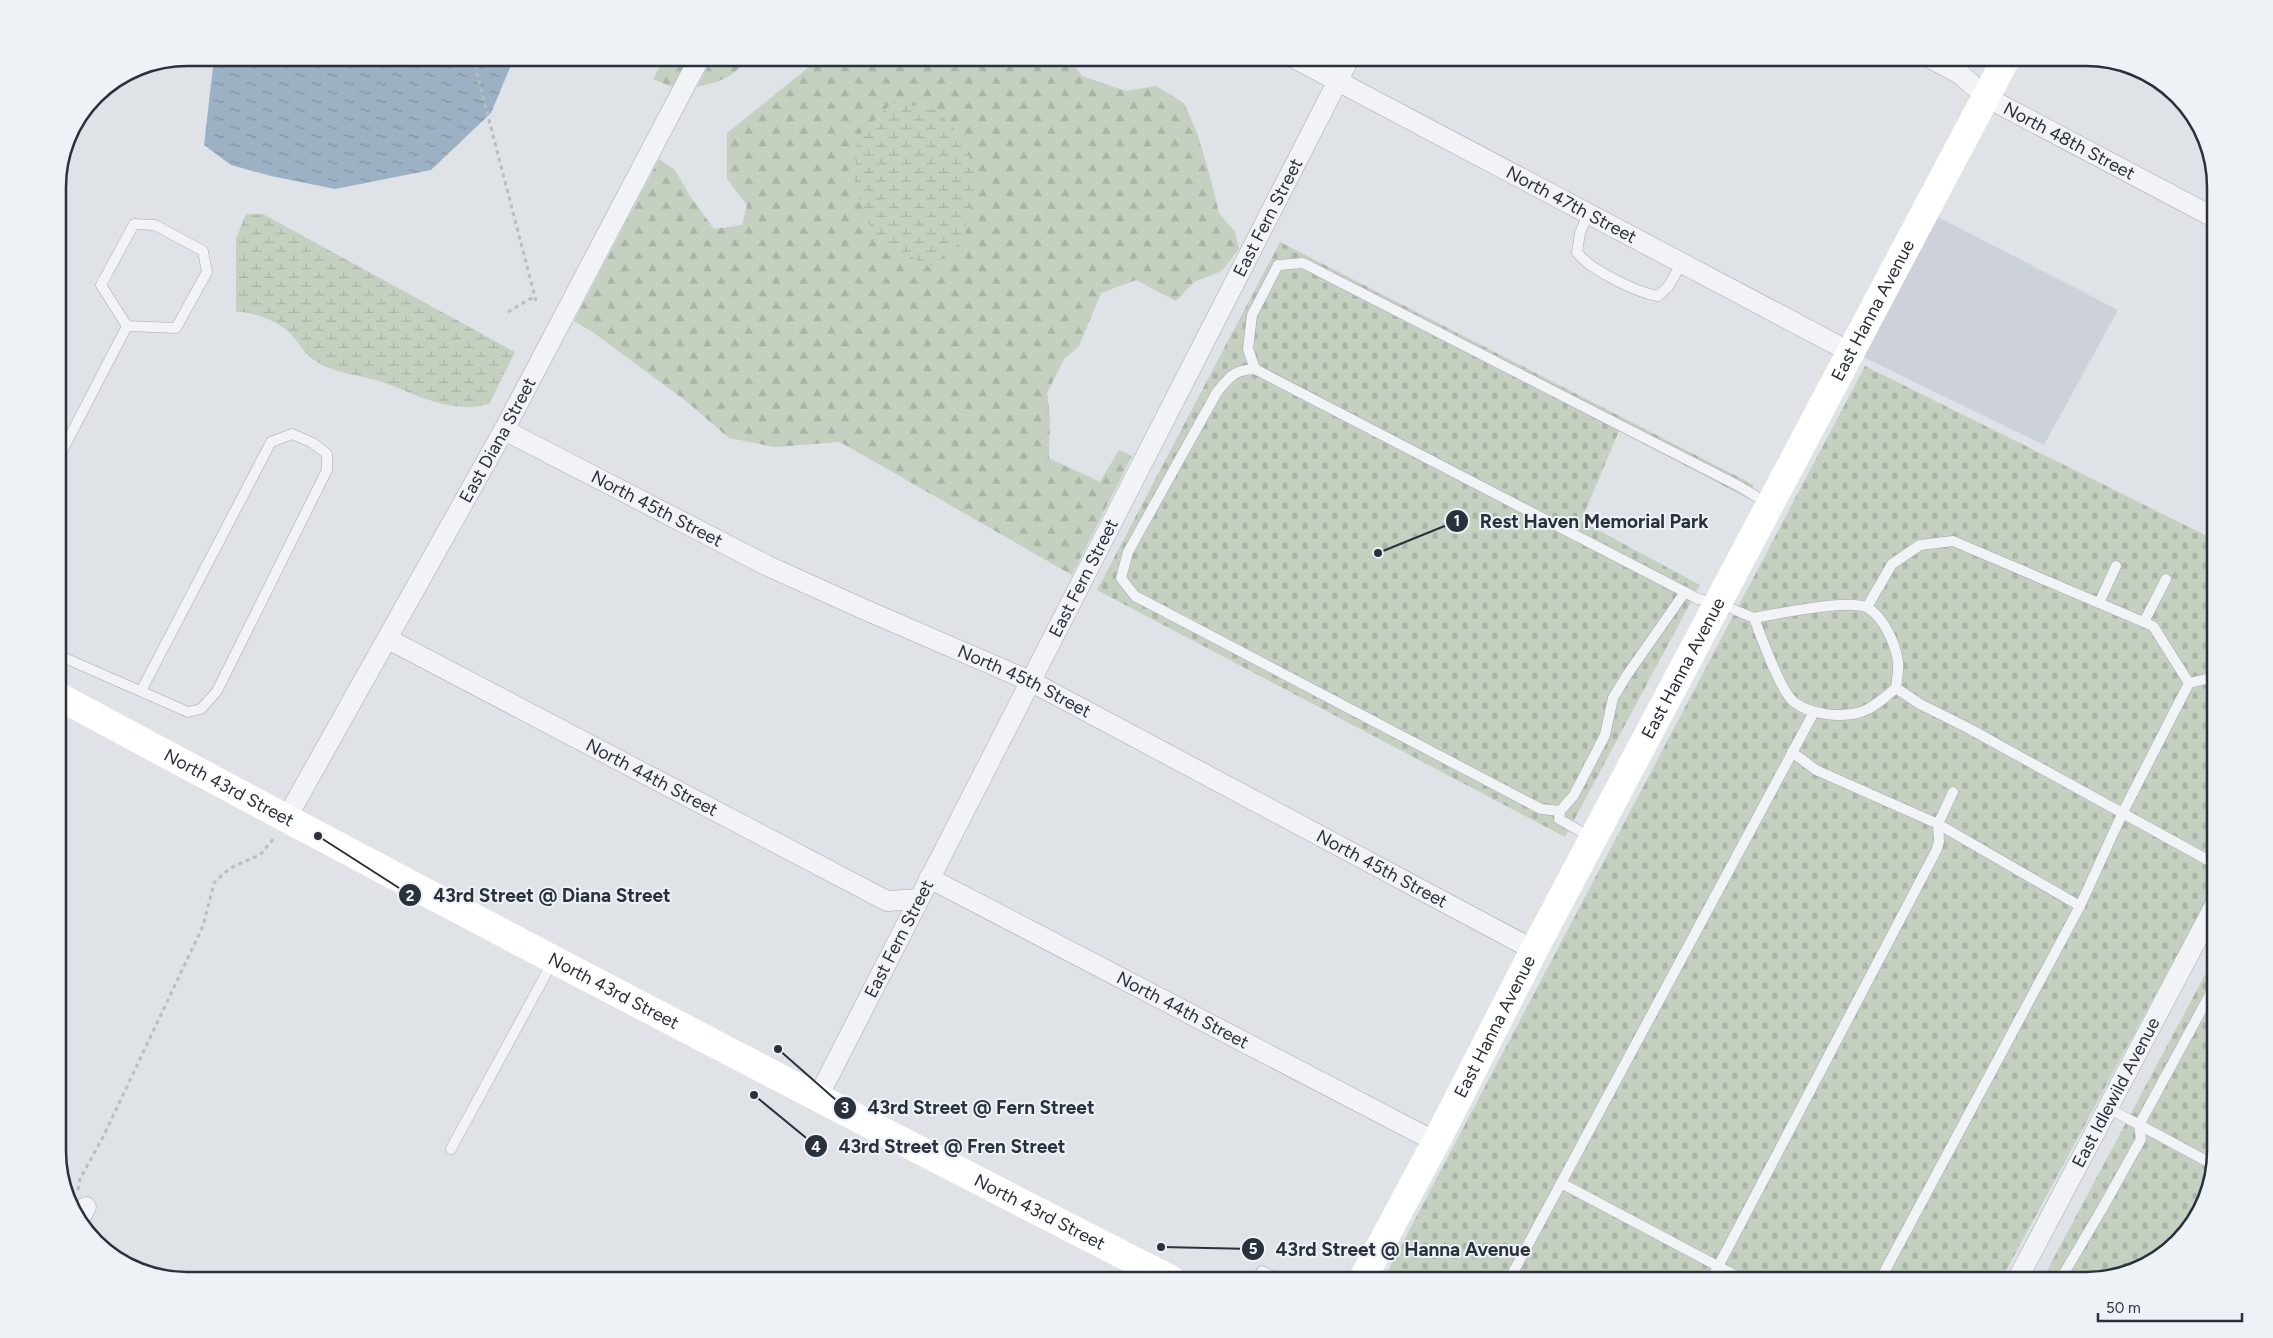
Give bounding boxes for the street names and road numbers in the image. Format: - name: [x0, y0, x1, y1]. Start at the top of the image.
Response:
- street label: North 48th Street: [2000, 97, 2139, 185]
- street label: East Fern Street: [1228, 155, 1307, 281]
- street label: North 47th Street: [1502, 161, 1641, 248]
- street label: East Hanna Avenue: [1826, 236, 1919, 385]
- street label: East Diana Street: [455, 374, 541, 507]
- street label: North 45th Street: [587, 466, 727, 552]
- street label: East Fern Street: [1044, 515, 1123, 641]
- street label: East Hanna Avenue: [1637, 594, 1730, 743]
- street label: North 45th Street: [954, 640, 1095, 723]
- street label: North 44th Street: [582, 734, 722, 821]
- street label: North 43rd Street: [160, 744, 298, 831]
- street label: North 45th Street: [1313, 825, 1451, 913]
- street label: East Fern Street: [860, 876, 938, 1002]
- street label: North 43rd Street: [544, 948, 683, 1034]
- street label: East Hanna Avenue: [1449, 952, 1540, 1102]
- street label: North 44th Street: [1113, 967, 1253, 1054]
- street label: East Idlewild Avenue: [2067, 1014, 2165, 1171]
- street label: North 43rd Street: [970, 1169, 1109, 1255]

